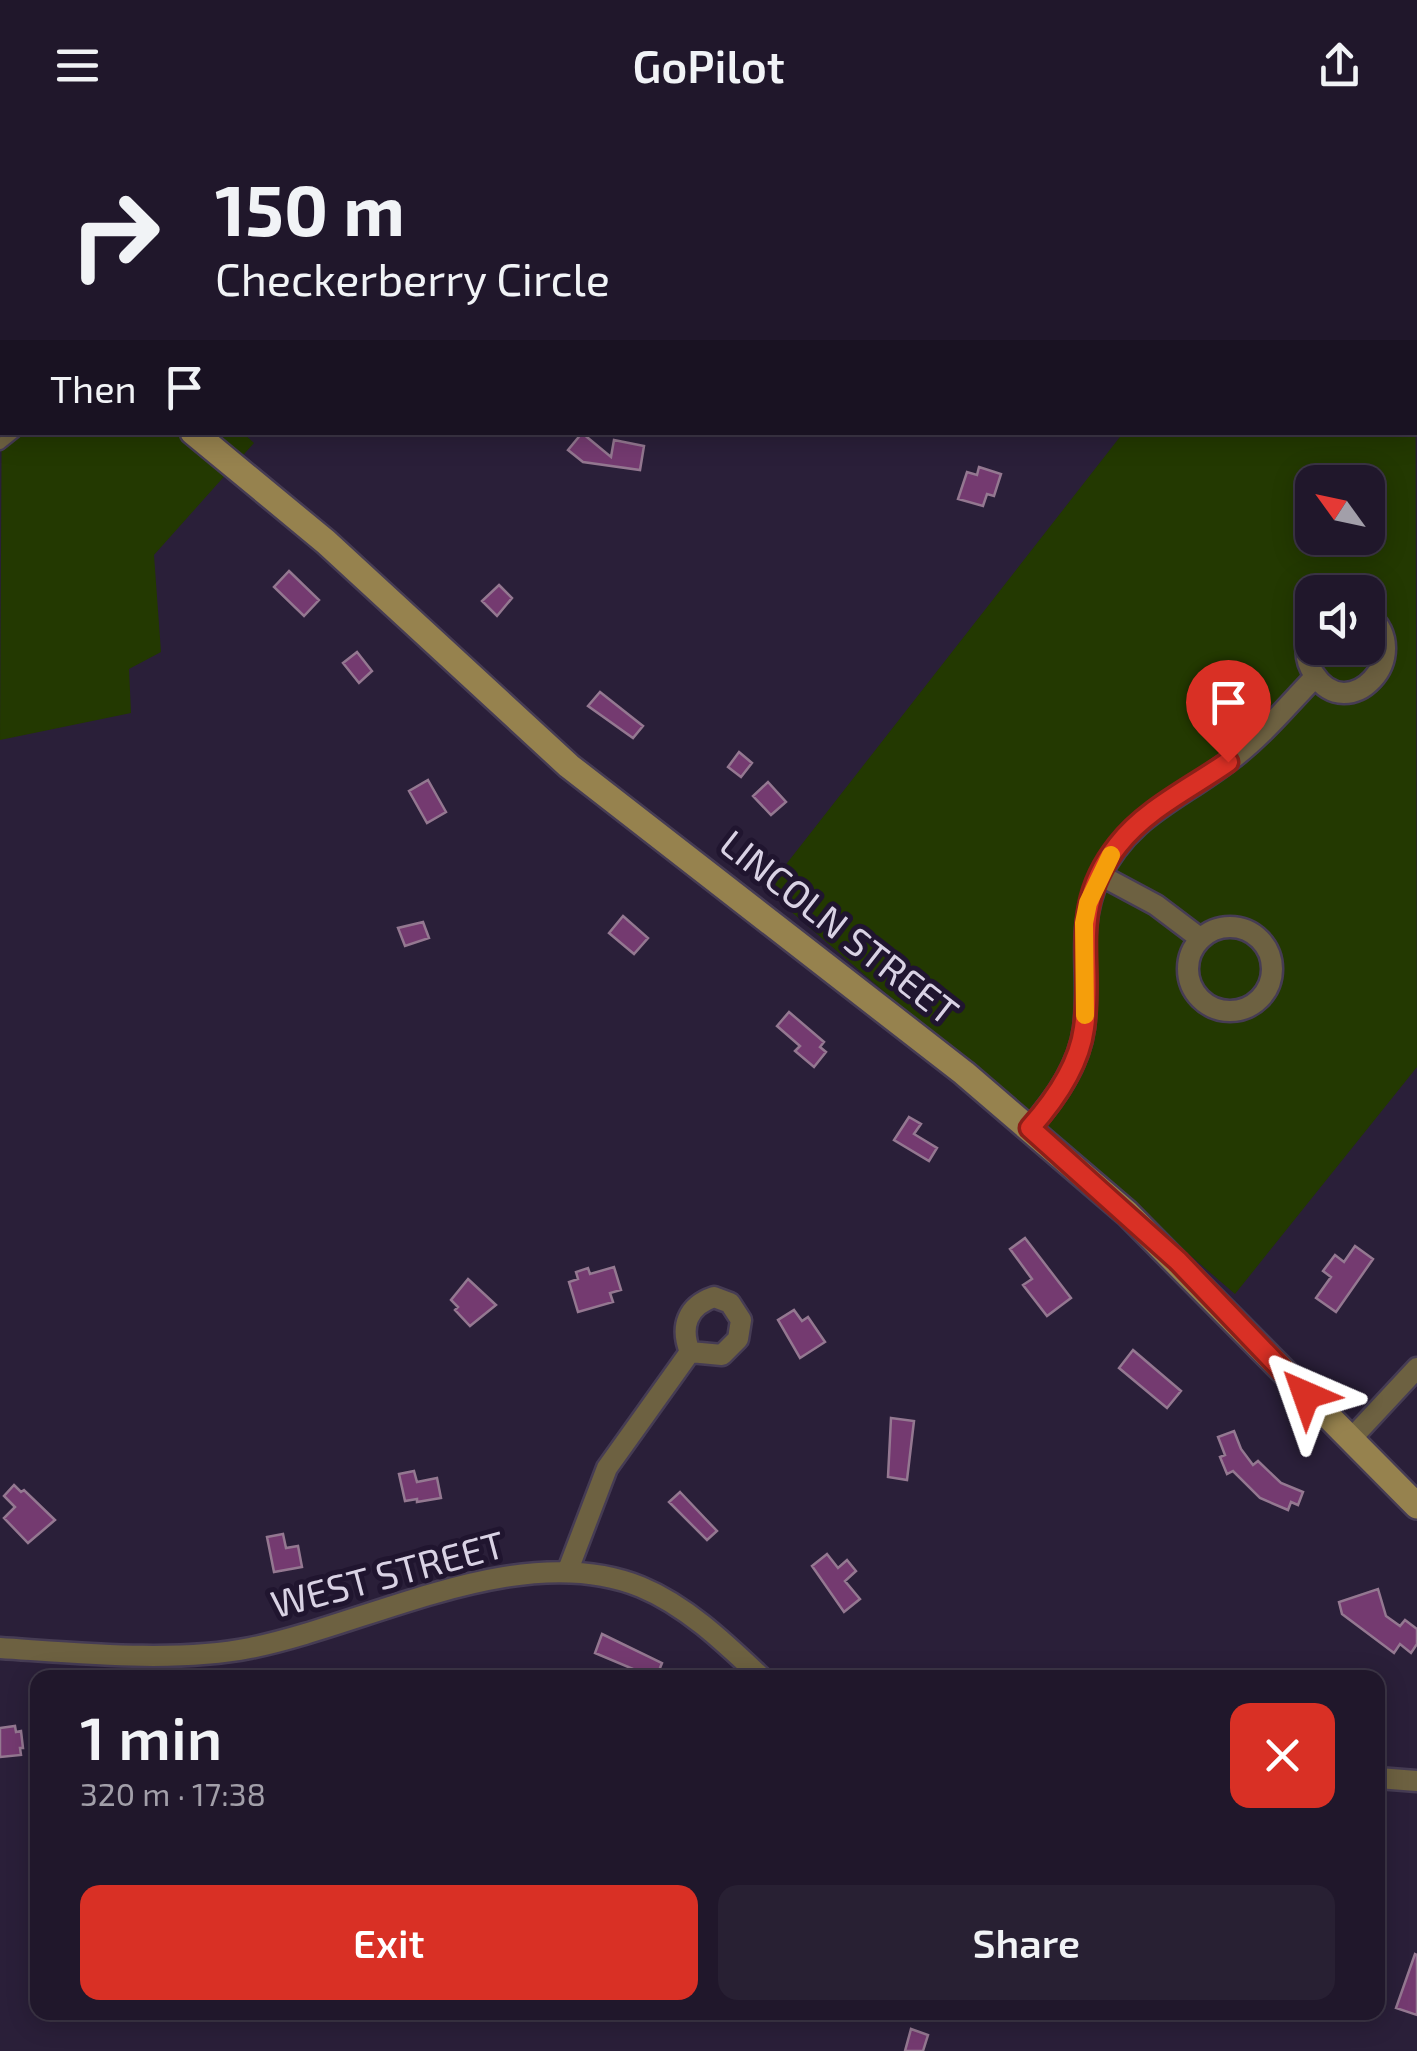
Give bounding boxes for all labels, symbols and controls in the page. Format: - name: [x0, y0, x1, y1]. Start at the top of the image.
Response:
- icon: menu: [50, 38, 105, 93]
- text: GoPilot: [632, 38, 785, 92]
- icon: share: [1312, 38, 1367, 93]
- text: 150 m: [215, 166, 405, 250]
- icon: right: [50, 170, 180, 300]
- text: Checkerberry Circle: [215, 251, 610, 305]
- icon: arrive: [157, 360, 212, 415]
- text: Then: [50, 365, 137, 411]
- north arrow: [1295, 465, 1385, 555]
- map controls: [1295, 465, 1385, 665]
- button: sound: [1295, 575, 1385, 665]
- pin: [1186, 660, 1271, 763]
- icon: arrive: [1201, 675, 1256, 730]
- street label: LINCOLN STREET: [712, 819, 968, 1034]
- position arrow: [1254, 1343, 1358, 1447]
- street label: WEST STREET: [266, 1520, 509, 1626]
- text: 1 min: [80, 1700, 222, 1772]
- button: close: [1230, 1703, 1335, 1808]
- text: 320 m · 17:38: [80, 1774, 266, 1812]
- button: Exit: [80, 1885, 698, 2000]
- button: Share: [718, 1885, 1335, 2000]

